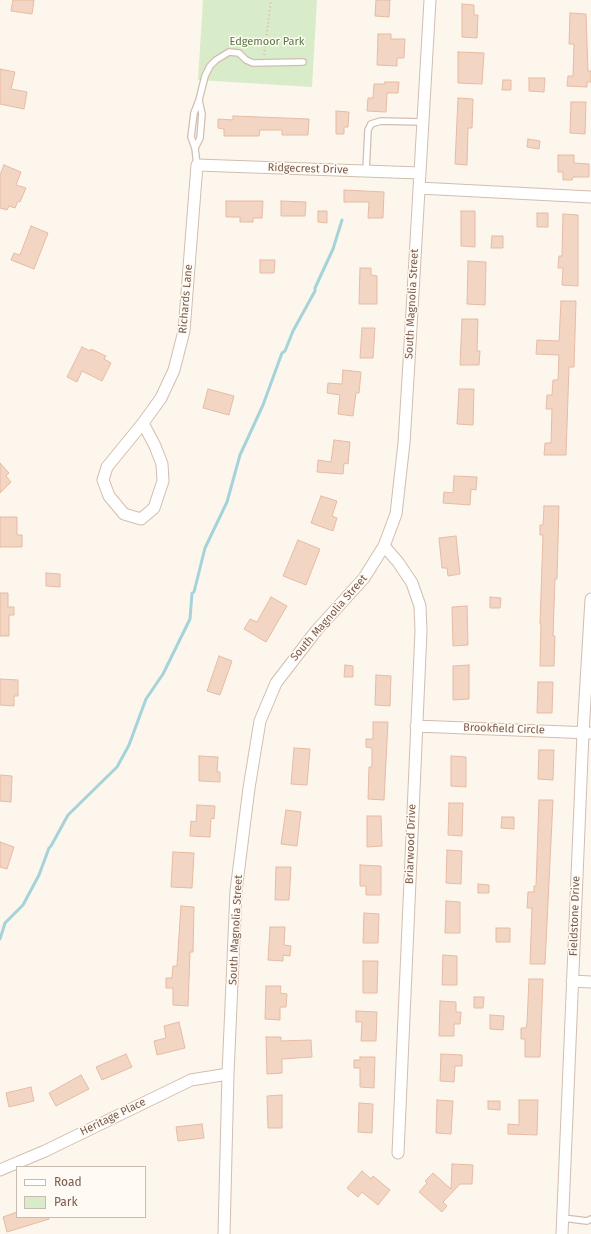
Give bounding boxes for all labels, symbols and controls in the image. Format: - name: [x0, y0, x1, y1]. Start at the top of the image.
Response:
- park label: Edgemoor Park: [230, 35, 304, 49]
- street label: Ridgecrest Drive: [267, 161, 349, 177]
- street label: South Magnolia Street: [403, 249, 421, 359]
- street label: Richards Lane: [176, 264, 196, 334]
- street label: South Magnolia Street: [288, 572, 370, 664]
- street label: Brookfield Circle: [463, 721, 545, 737]
- street label: Briarwood Drive: [403, 804, 419, 884]
- street label: South Magnolia Street: [227, 875, 245, 985]
- street label: Fieldstone Drive: [567, 876, 583, 956]
- street label: Heritage Place: [78, 1095, 148, 1139]
- legend: [16, 1166, 146, 1218]
- text: Road: [54, 1175, 82, 1189]
- text: Park: [54, 1195, 78, 1209]

